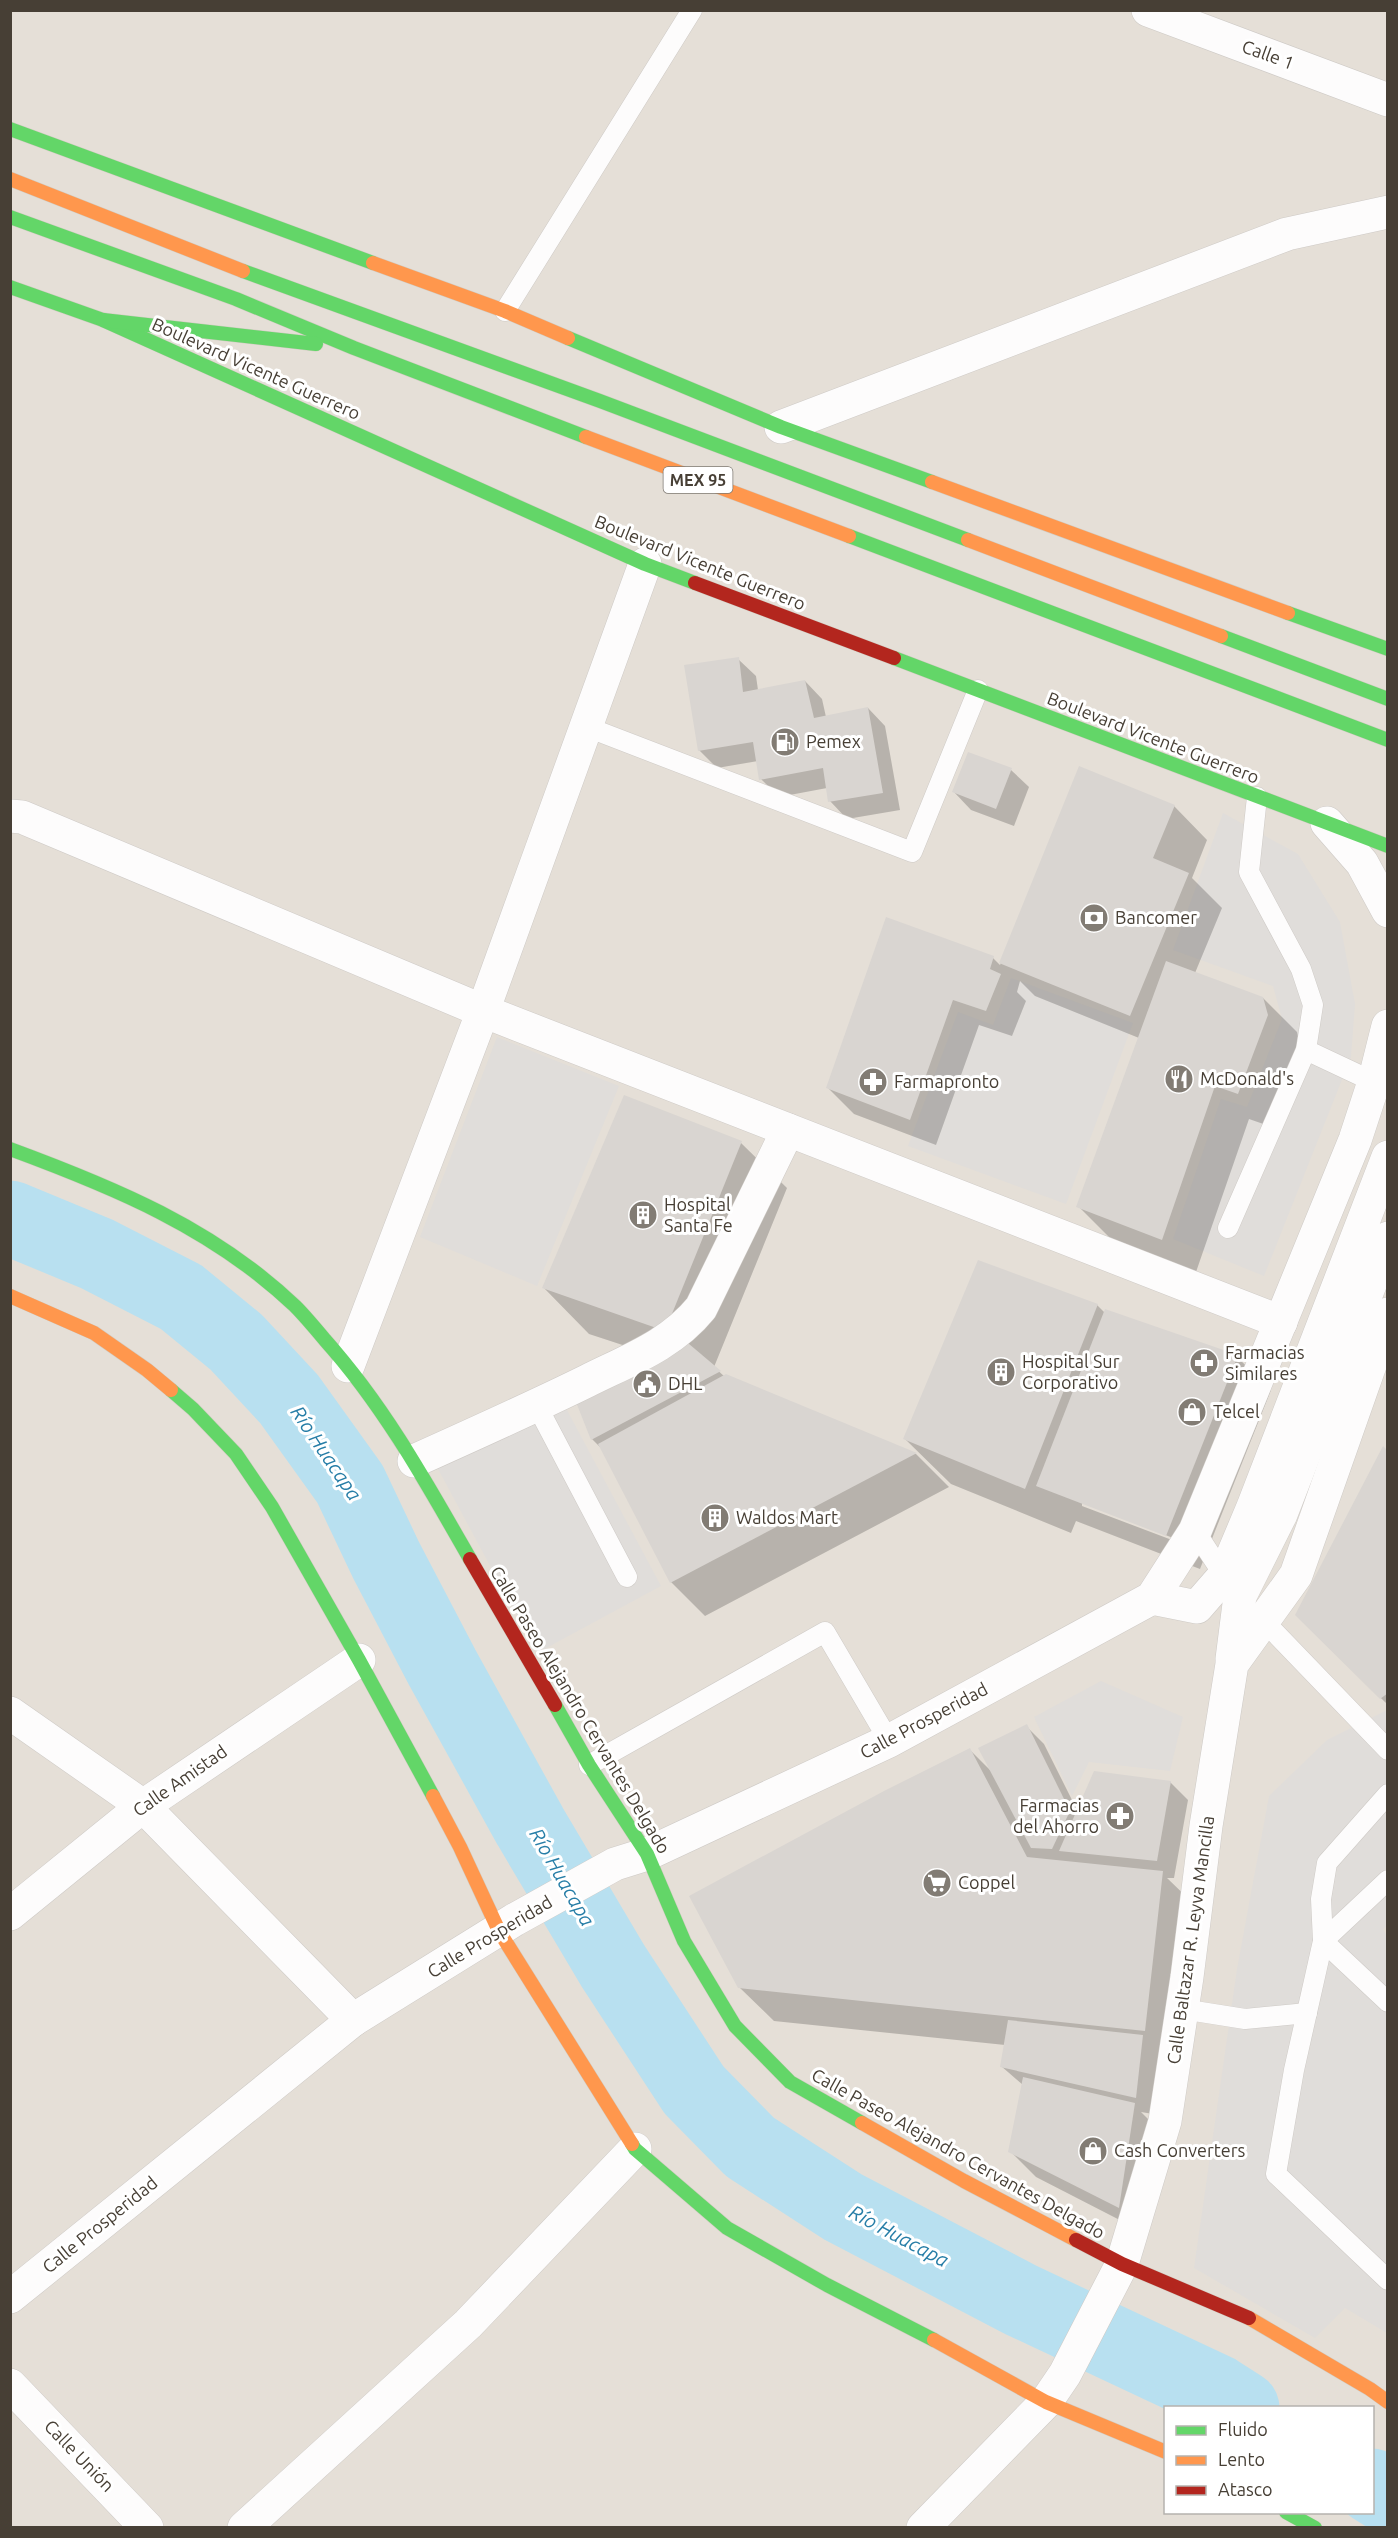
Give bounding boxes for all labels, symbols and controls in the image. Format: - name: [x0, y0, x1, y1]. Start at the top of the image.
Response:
- street label: Calle 1: [1240, 35, 1297, 73]
- street label: Boulevard Vicente Guerrero: [149, 313, 363, 423]
- road number: MEX 95: [664, 467, 732, 493]
- street label: Boulevard Vicente Guerrero: [592, 511, 809, 614]
- street label: Boulevard Vicente Guerrero: [1045, 687, 1262, 787]
- fuel station icon: Pemex: [769, 726, 801, 758]
- place label: Pemex: [806, 731, 861, 751]
- bank icon: Bancomer: [1078, 902, 1110, 934]
- place label: Bancomer: [1115, 907, 1197, 927]
- restaurant icon: McDonald's: [1163, 1063, 1195, 1095]
- pharmacy icon: Farmapronto: [857, 1066, 889, 1098]
- place label: McDonald's: [1200, 1068, 1294, 1088]
- place label: Farmapronto: [894, 1071, 999, 1091]
- place label: Hospital Santa Fe: [664, 1194, 733, 1235]
- building icon: Hospital Santa Fe: [627, 1199, 659, 1231]
- place label: Farmacias Similares: [1225, 1342, 1305, 1383]
- pharmacy icon: Farmacias Similares: [1188, 1347, 1220, 1379]
- place label: Hospital Sur Corporativo: [1022, 1351, 1120, 1392]
- building icon: Hospital Sur Corporativo: [985, 1356, 1017, 1388]
- public building icon: DHL: [631, 1368, 663, 1400]
- place label: DHL: [668, 1373, 702, 1393]
- shop icon: Telcel: [1176, 1396, 1208, 1428]
- water label: Río Huacapa: [286, 1401, 367, 1505]
- place label: Telcel: [1213, 1401, 1260, 1421]
- building icon: Waldos Mart: [699, 1502, 731, 1534]
- place label: Waldos Mart: [736, 1507, 838, 1527]
- street label: Calle Paseo Alejandro Cervantes Delgado: [487, 1562, 675, 1857]
- street label: Calle Prosperidad: [856, 1678, 991, 1762]
- street label: Calle Amistad: [129, 1740, 230, 1820]
- place label: Farmacias del Ahorro: [1013, 1795, 1099, 1836]
- pharmacy icon: Farmacias del Ahorro: [1104, 1800, 1136, 1832]
- street label: Calle Baltazar R. Leyva Mancilla: [1163, 1814, 1217, 2065]
- water label: Río Huacapa: [525, 1824, 600, 1930]
- supermarket icon: Coppel: [921, 1867, 953, 1899]
- place label: Coppel: [958, 1872, 1016, 1892]
- street label: Calle Prosperidad: [424, 1891, 555, 1981]
- street label: Calle Paseo Alejandro Cervantes Delgado: [809, 2064, 1108, 2242]
- shop icon: Cash Converters: [1077, 2135, 1109, 2167]
- place label: Cash Converters: [1114, 2140, 1246, 2160]
- street label: Calle Prosperidad: [38, 2172, 161, 2277]
- water label: Río Huacapa: [846, 2200, 953, 2271]
- legend: [1164, 2406, 1374, 2514]
- street label: Calle Unión: [41, 2415, 119, 2495]
- text: Fluido: [1218, 2419, 1268, 2439]
- text: Lento: [1218, 2449, 1265, 2469]
- text: Atasco: [1218, 2479, 1273, 2499]

